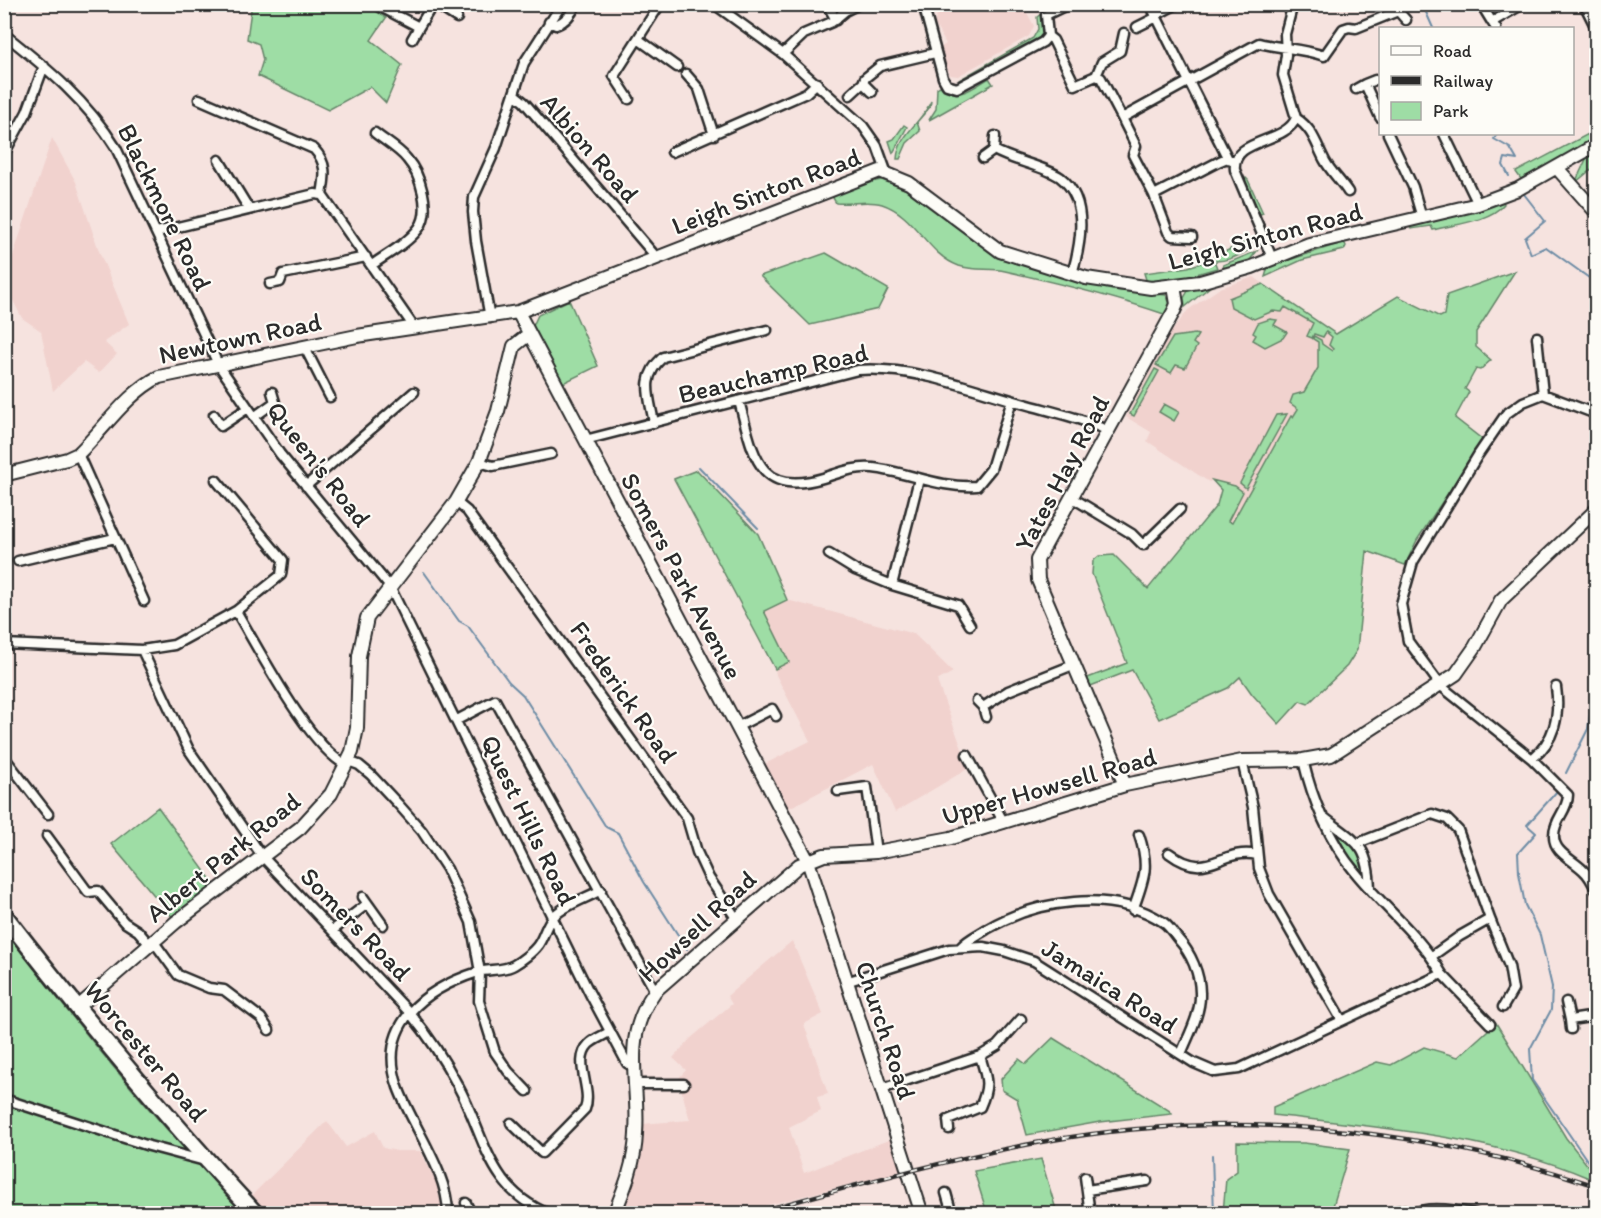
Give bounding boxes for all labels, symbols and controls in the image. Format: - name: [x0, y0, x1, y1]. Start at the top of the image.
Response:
- legend: [1379, 27, 1574, 135]
- text: Road: [1433, 40, 1472, 62]
- text: Railway: [1433, 70, 1494, 92]
- street label: Albion Road: [534, 87, 647, 210]
- text: Park: [1433, 100, 1468, 122]
- street label: Blackmore Road: [111, 118, 219, 296]
- street label: Leigh Sinton Road: [667, 140, 865, 242]
- street label: Leigh Sinton Road: [1164, 195, 1366, 277]
- street label: Newtown Road: [156, 305, 324, 371]
- street label: Beauchamp Road: [675, 336, 871, 410]
- street label: Yates Hay Road: [1007, 389, 1117, 556]
- street label: Queen's Road: [260, 395, 378, 533]
- street label: Somers Park Avenue: [614, 467, 750, 685]
- street label: Frederick Road: [563, 615, 685, 769]
- street label: Quest Hills Road: [474, 730, 584, 910]
- street label: Upper Howsell Road: [938, 740, 1160, 832]
- street label: Albert Park Road: [139, 784, 307, 929]
- street label: Somers Road: [294, 860, 419, 988]
- street label: Howsell Road: [631, 863, 763, 989]
- street label: Jamaica Road: [1036, 931, 1184, 1041]
- street label: Church Road: [849, 957, 923, 1103]
- street label: Worcester Road: [78, 974, 214, 1128]

